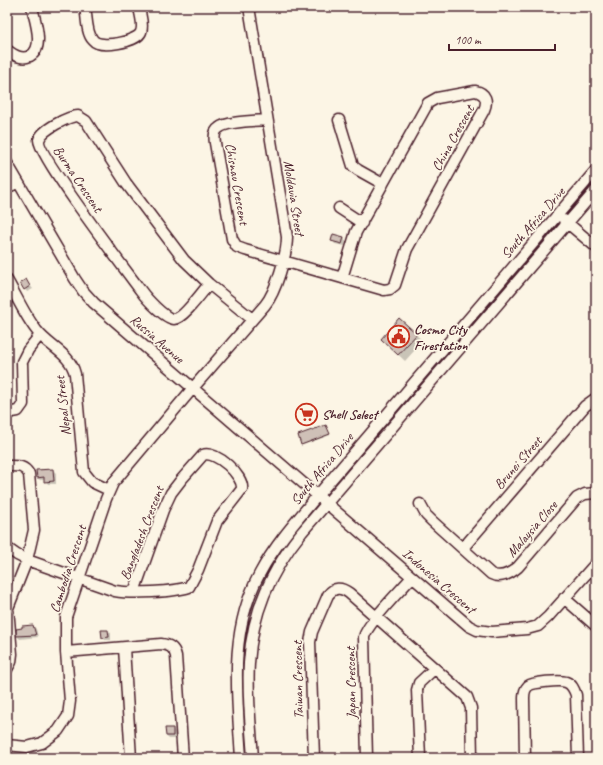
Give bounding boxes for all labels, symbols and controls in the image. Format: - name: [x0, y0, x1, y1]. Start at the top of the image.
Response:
- scale bar: [449, 26, 555, 52]
- text: 100 m: [455, 32, 482, 48]
- street label: China Crescent: [428, 101, 479, 174]
- street label: Burma Crescent: [50, 142, 107, 217]
- street label: Chisnau Crescent: [221, 142, 253, 228]
- street label: Moldavia Street: [280, 159, 309, 239]
- street label: South Africa Drive: [497, 183, 570, 262]
- street label: Russia Avenue: [127, 311, 189, 368]
- place label: Cosmo City Firestation: [414, 321, 468, 354]
- public building icon: Cosmo City Firestation: [386, 324, 412, 350]
- street label: Nepal Street: [51, 374, 75, 437]
- supermarket icon: Shell Select: [293, 401, 319, 427]
- place label: Shell Select: [322, 406, 380, 423]
- street label: South Africa Drive: [287, 428, 358, 508]
- street label: Brunei Street: [490, 432, 546, 493]
- street label: Bangladesh Crescent: [116, 483, 168, 582]
- street label: Malaysia Close: [503, 496, 562, 561]
- street label: Cambodia Crescent: [46, 522, 91, 615]
- street label: Indonesia Crescent: [399, 545, 481, 619]
- street label: Taiwan Crescent: [289, 640, 307, 719]
- street label: Japan Crescent: [342, 645, 360, 720]

